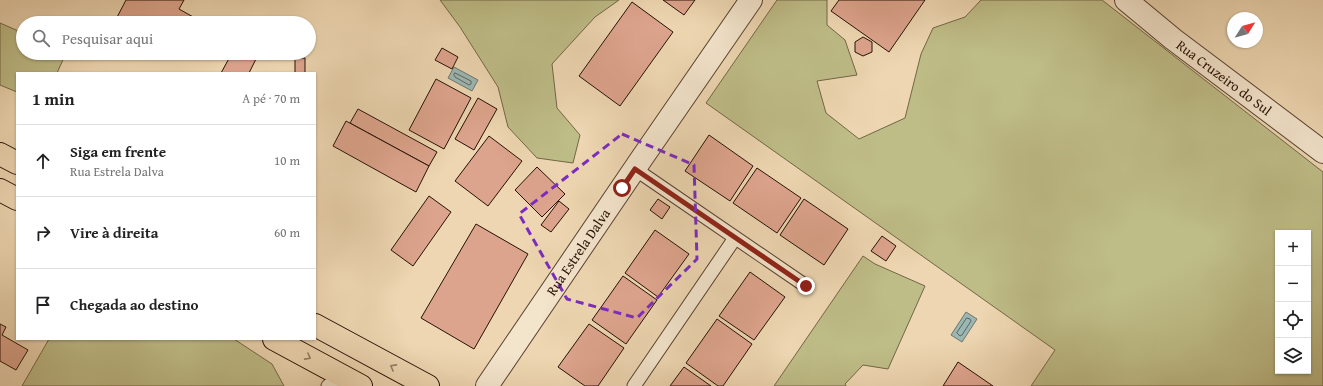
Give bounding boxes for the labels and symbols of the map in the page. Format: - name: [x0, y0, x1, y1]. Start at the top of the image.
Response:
- north arrow: [1227, 12, 1263, 48]
- street label: Rua Cruzeiro do Sul: [1172, 35, 1276, 120]
- route start: [613, 179, 631, 197]
- street label: Rua Estrela Dalva: [541, 204, 615, 299]
- route end: [797, 277, 815, 295]
- one-way arrow: [304, 353, 311, 360]
- one-way arrow: [390, 365, 398, 372]

